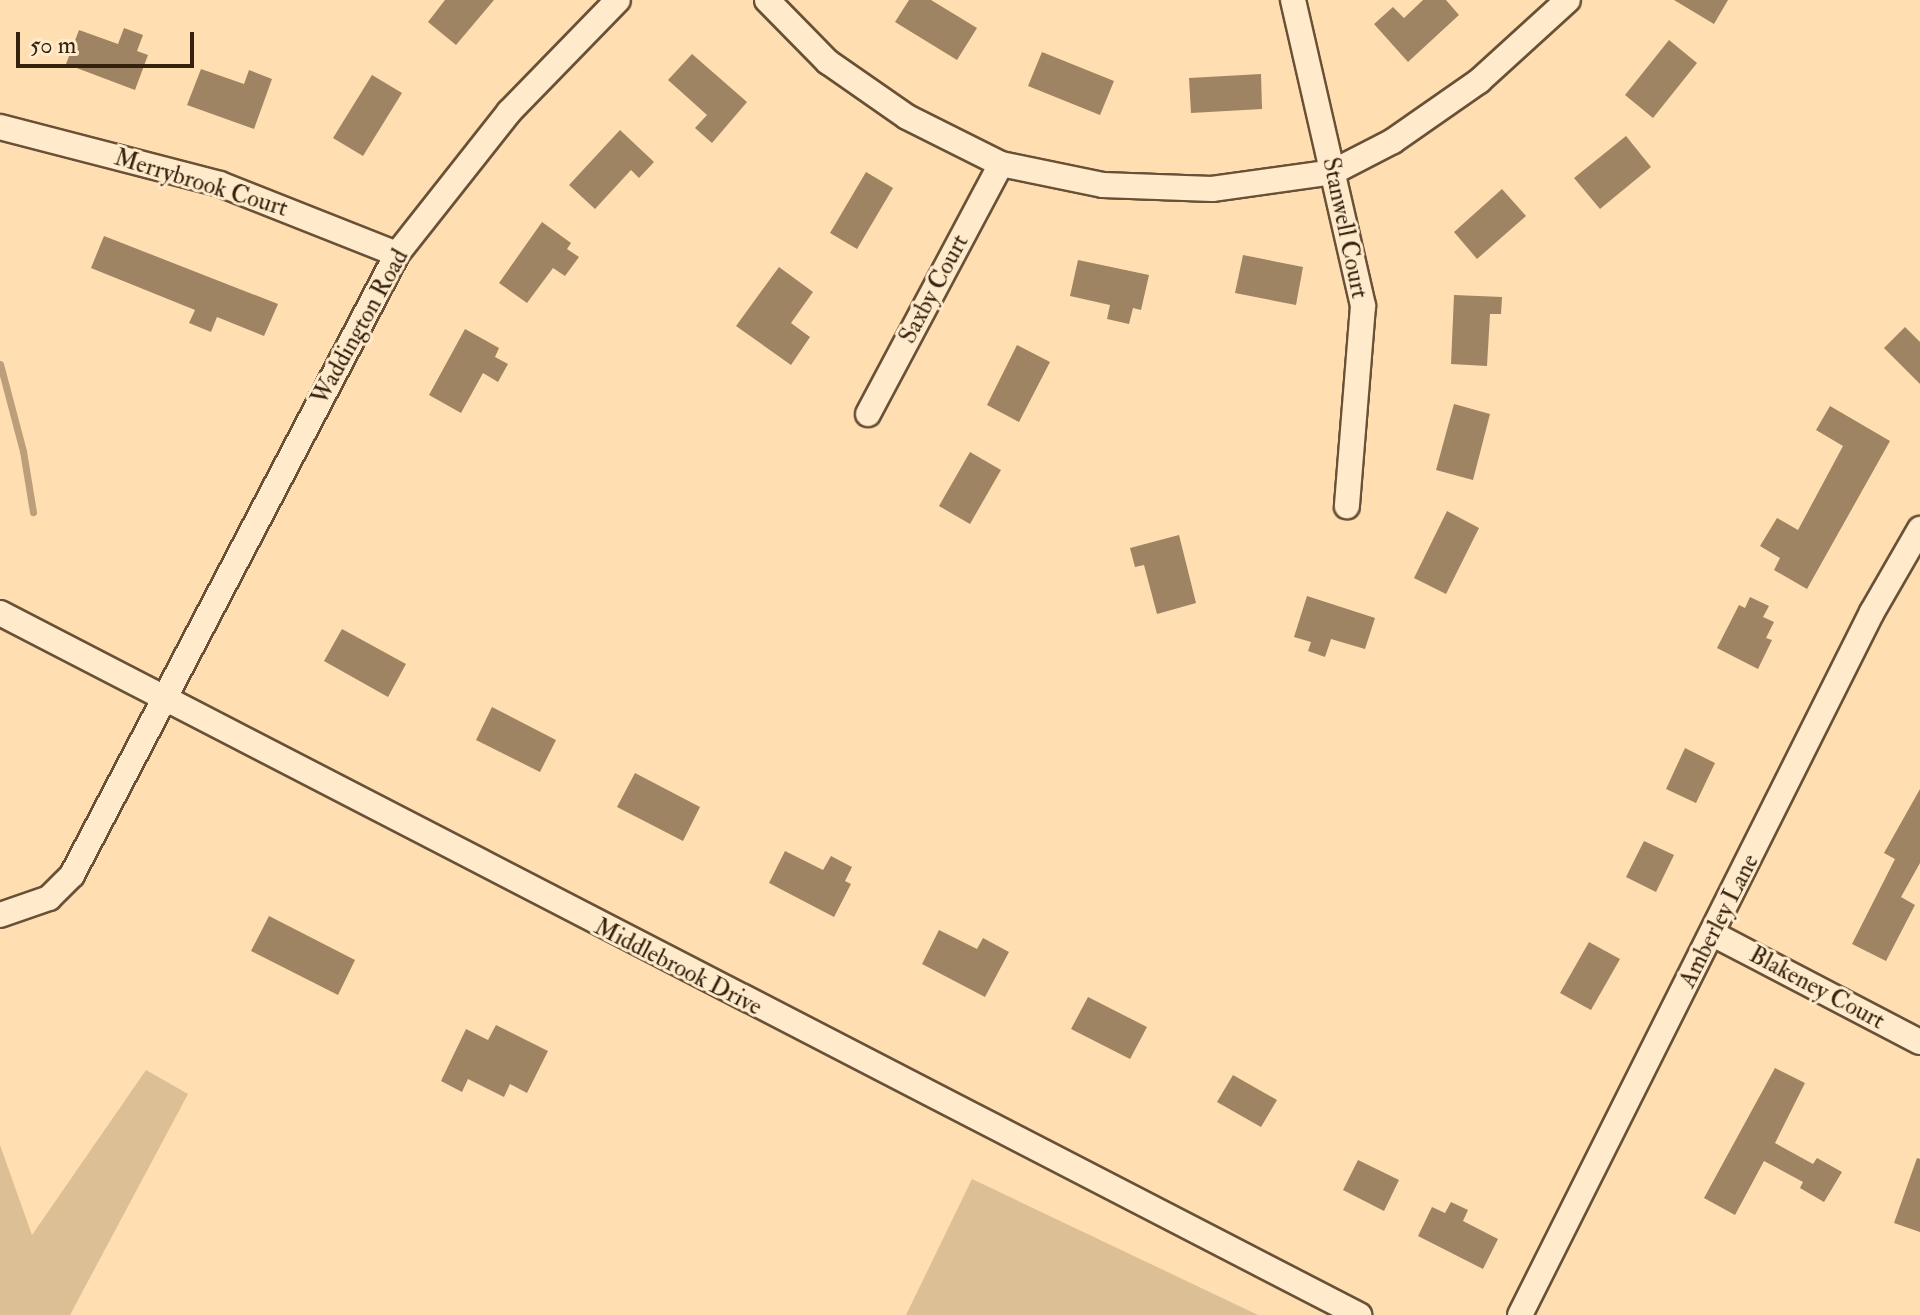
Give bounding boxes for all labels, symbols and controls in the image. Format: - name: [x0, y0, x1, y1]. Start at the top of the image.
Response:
- scale bar: [20, 16, 198, 66]
- text: 50 m: [30, 30, 76, 61]
- street label: Merrybrook Court: [111, 143, 291, 223]
- street label: Stanwell Court: [1316, 155, 1374, 301]
- street label: Saxby Court: [893, 230, 975, 348]
- street label: Waddington Road: [305, 244, 415, 410]
- street label: Amberley Lane: [1673, 850, 1765, 992]
- street label: Middlebrook Drive: [589, 912, 767, 1022]
- street label: Blakeney Court: [1744, 940, 1890, 1036]

